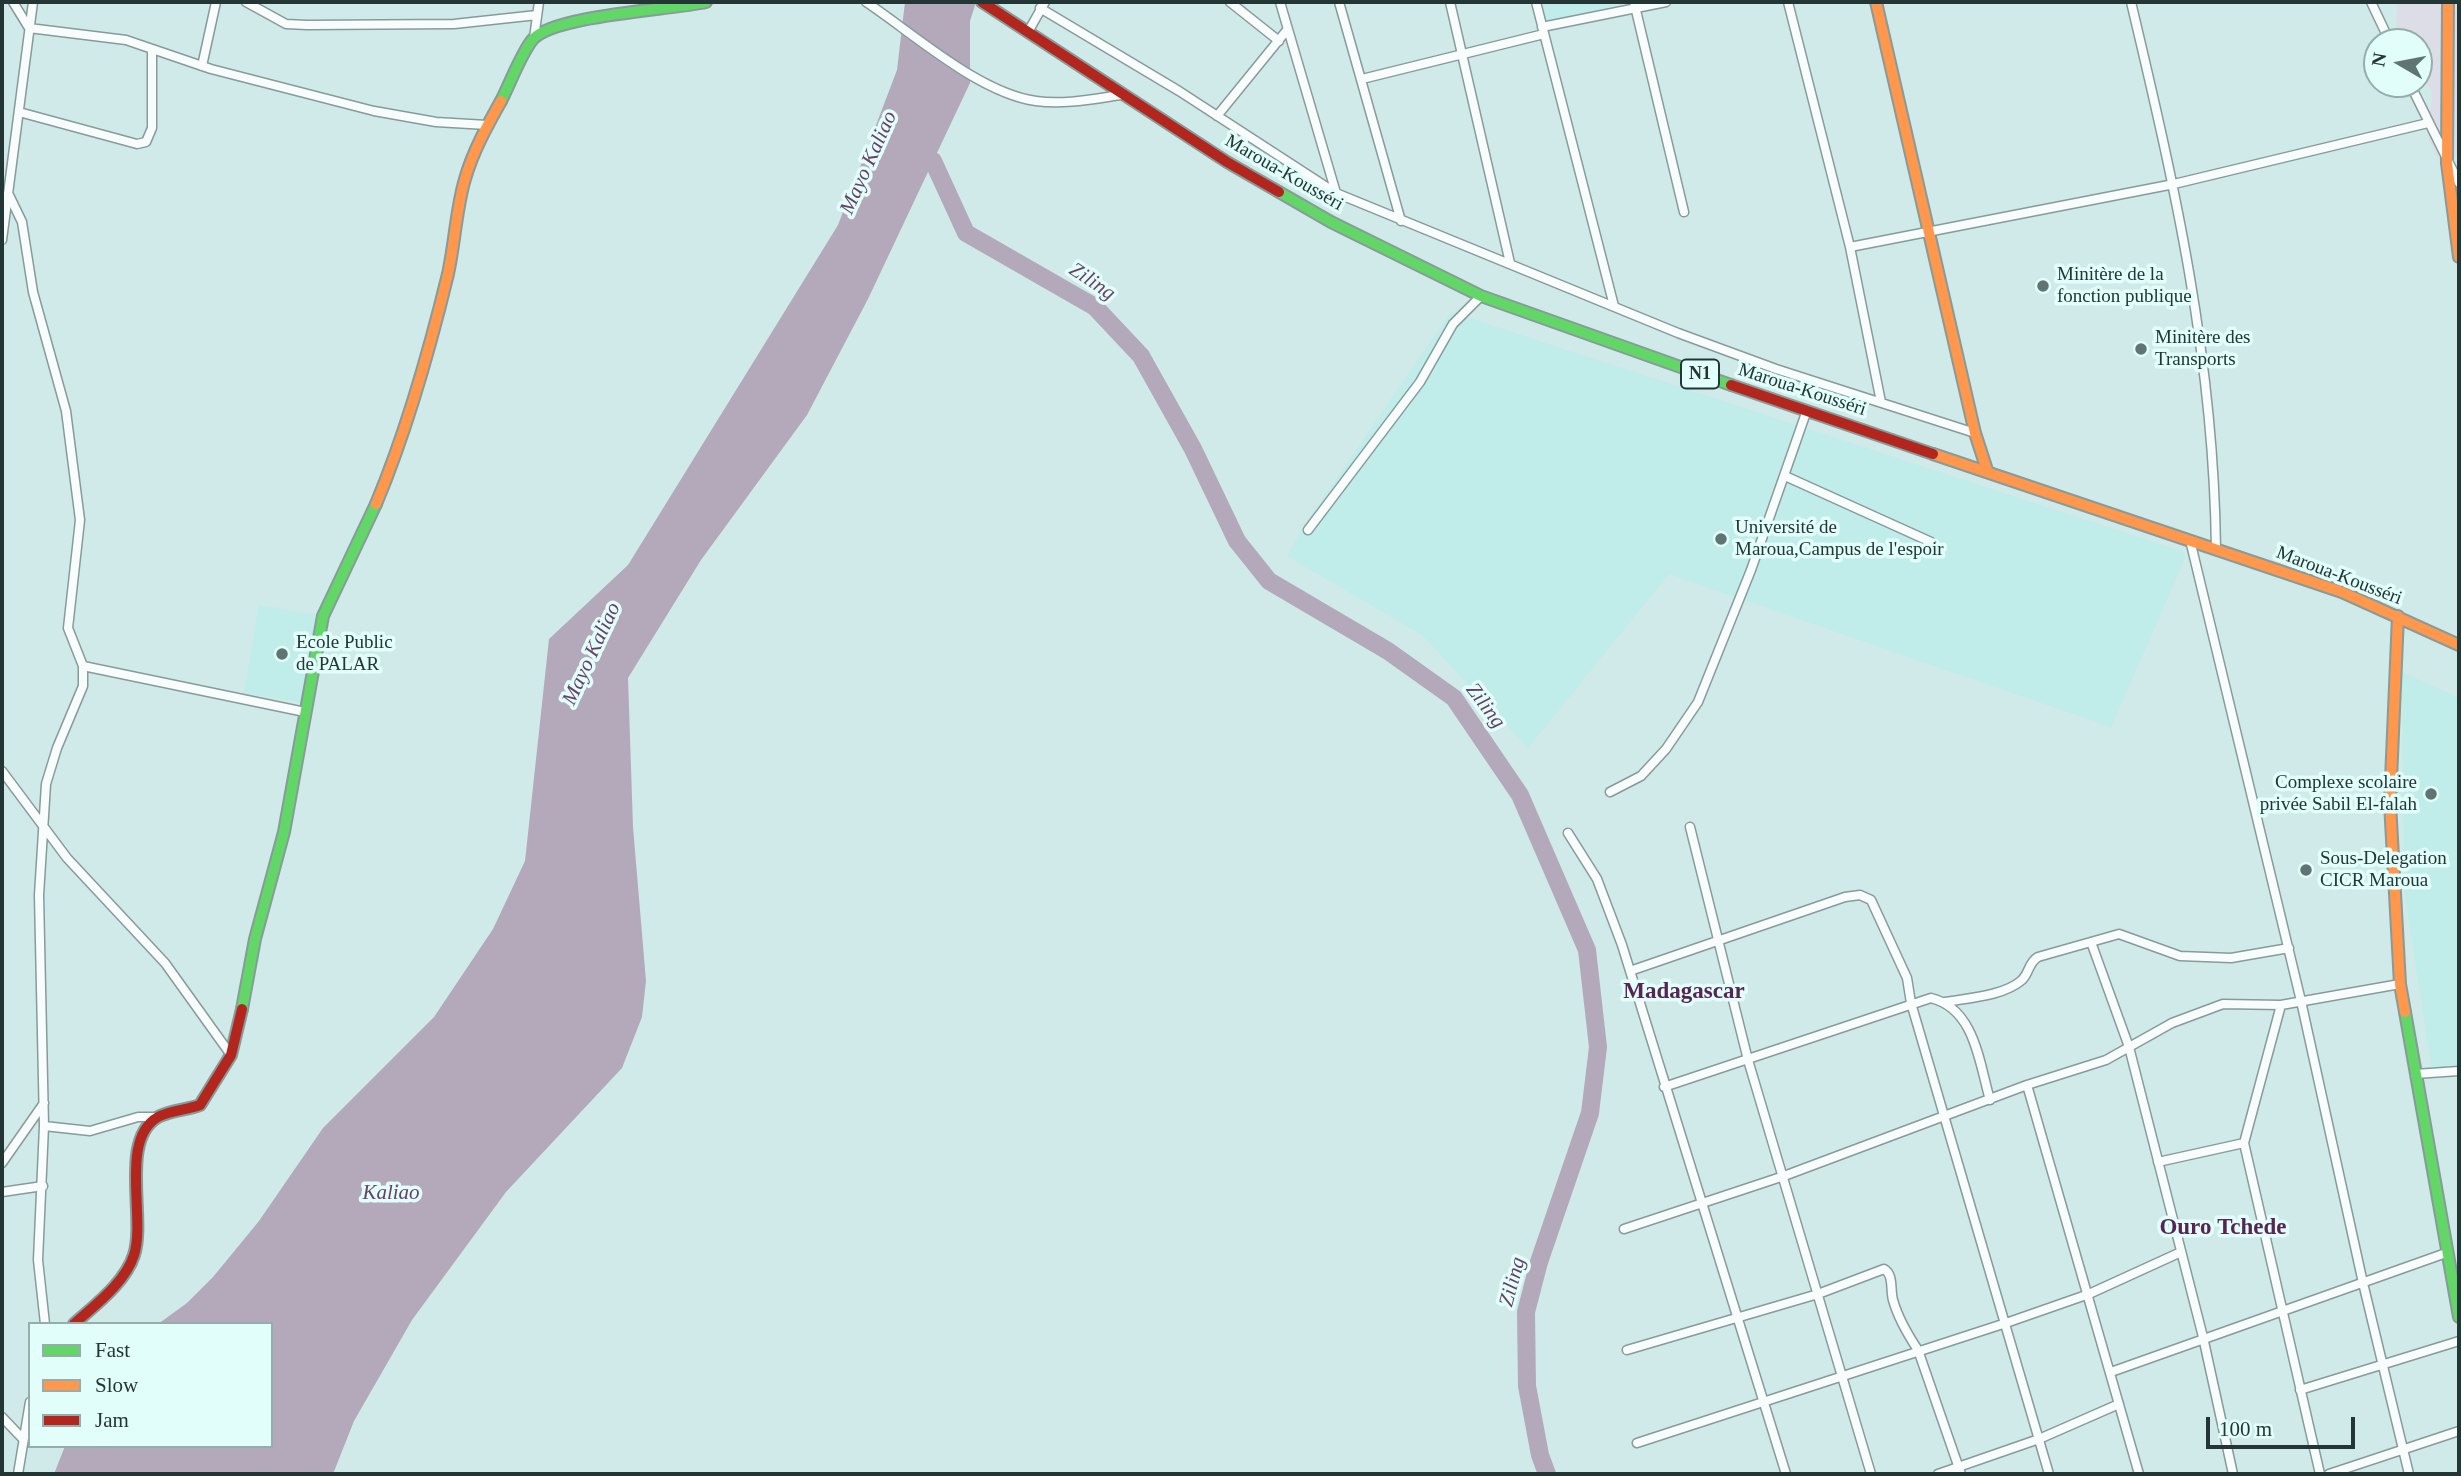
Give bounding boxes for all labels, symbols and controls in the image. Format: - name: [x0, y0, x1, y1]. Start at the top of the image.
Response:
- north arrow: [2363, 28, 2433, 98]
- text: N: [2367, 51, 2390, 68]
- water label: Mayo Kaliao: [835, 108, 903, 218]
- street label: Maroua-Kousséri: [1221, 130, 1347, 216]
- water label: Ziling: [1064, 258, 1120, 306]
- place label: Minitère de la fonction publique: [2057, 264, 2192, 308]
- marker: Minitère de la fonction publique: [2035, 278, 2051, 294]
- place label: Minitère des Transports: [2155, 327, 2251, 371]
- marker: Minitère des Transports: [2133, 341, 2149, 357]
- street label: Maroua-Kousséri: [1735, 359, 1869, 421]
- road number: N1: [1681, 360, 1719, 388]
- place label: Université de Maroua,Campus de l'espoir: [1735, 517, 1944, 561]
- marker: Université de Maroua,Campus de l'espoir: [1713, 531, 1729, 547]
- street label: Maroua-Kousséri: [2273, 542, 2405, 610]
- water label: Mayo Kaliao: [557, 599, 627, 709]
- place label: Ecole Public de PALAR: [296, 632, 393, 676]
- marker: Ecole Public de PALAR: [274, 646, 290, 662]
- water label: Ziling: [1460, 678, 1510, 734]
- place label: Complexe scolaire privée Sabil El-falah: [2260, 772, 2417, 816]
- marker: Complexe scolaire privée Sabil El-falah: [2423, 786, 2439, 802]
- place label: Sous-Delegation CICR Maroua: [2320, 848, 2447, 892]
- marker: Sous-Delegation CICR Maroua: [2298, 862, 2314, 878]
- district label: Madagascar: [1623, 978, 1745, 1006]
- water label: Kaliao: [362, 1180, 420, 1206]
- district label: Ouro Tchede: [2159, 1214, 2287, 1242]
- water label: Ziling: [1494, 1255, 1532, 1309]
- legend: [28, 1322, 273, 1448]
- text: Fast: [95, 1338, 130, 1362]
- text: Slow: [95, 1373, 138, 1397]
- scale bar: [2209, 1402, 2358, 1446]
- text: Jam: [95, 1408, 129, 1432]
- text: 100 m: [2219, 1417, 2272, 1441]

